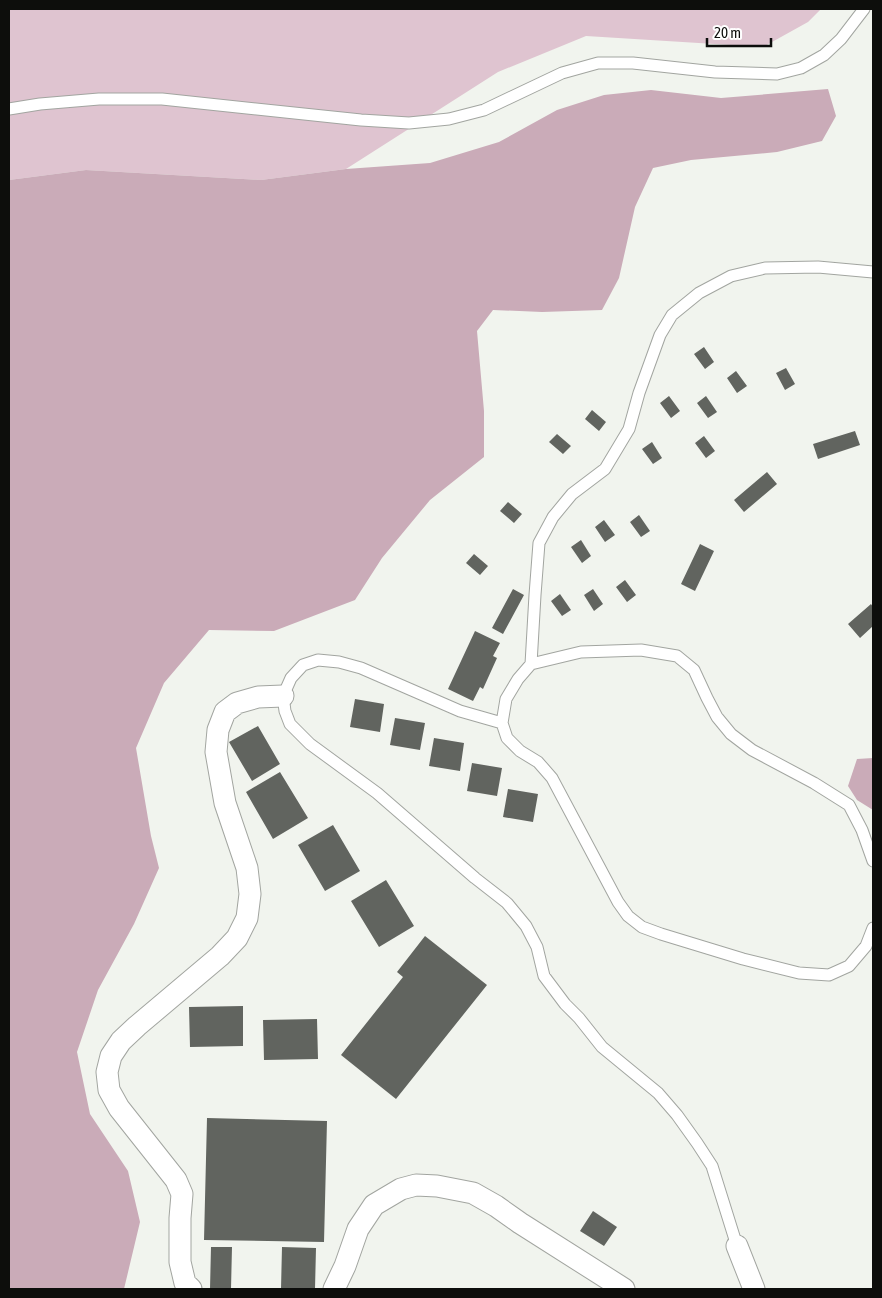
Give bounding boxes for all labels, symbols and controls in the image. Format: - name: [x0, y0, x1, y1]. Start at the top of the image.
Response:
- scale bar: [707, 15, 771, 47]
- text: 20 m: [714, 24, 741, 41]

